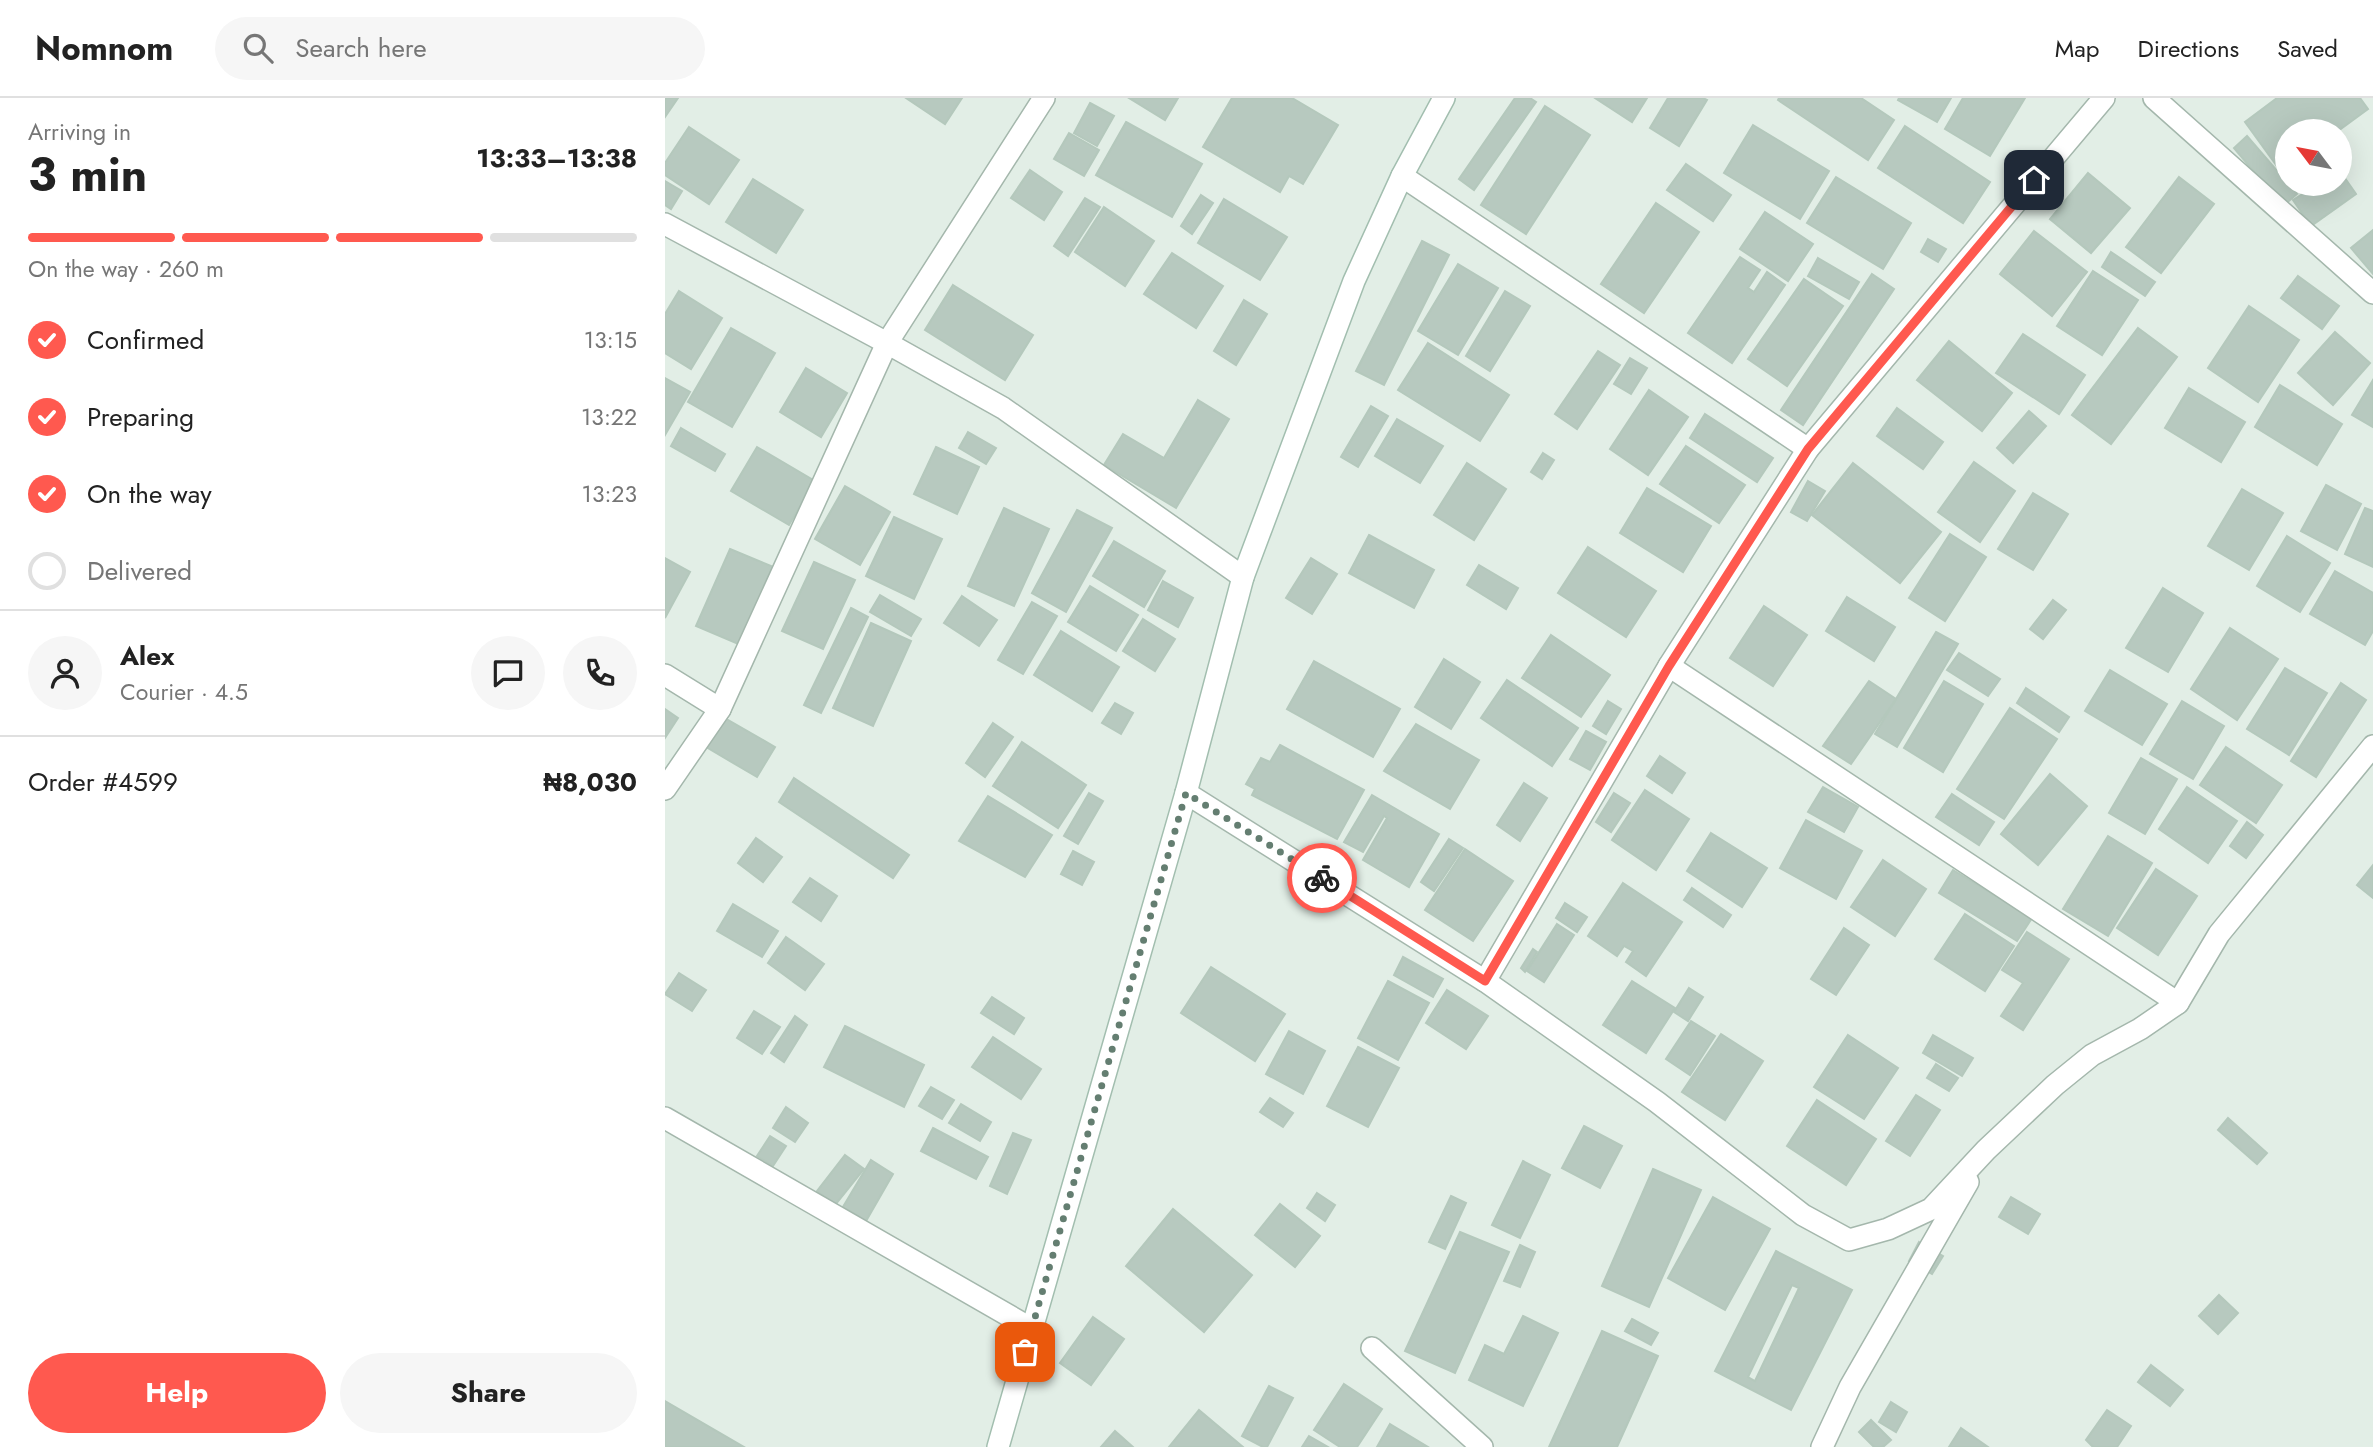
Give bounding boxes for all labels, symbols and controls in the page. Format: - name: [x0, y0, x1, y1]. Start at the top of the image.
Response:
- search box: [215, 17, 705, 80]
- text: Nomnom: [35, 25, 173, 72]
- icon: search: [239, 29, 277, 67]
- text: Search here: [295, 29, 427, 67]
- text: Map: [2055, 31, 2100, 66]
- text: Directions: [2138, 31, 2239, 66]
- text: Saved: [2277, 31, 2338, 66]
- text: Arriving in: [28, 115, 131, 149]
- north arrow: [2275, 119, 2352, 196]
- map controls: [2275, 119, 2352, 196]
- text: 13:33–13:38: [476, 139, 637, 177]
- text: 3 min: [28, 142, 147, 208]
- pin: [2004, 150, 2064, 210]
- icon: home: [2015, 161, 2053, 199]
- text: On the way · 260 m: [28, 252, 224, 286]
- icon: check: [28, 321, 66, 359]
- text: Confirmed: [87, 321, 204, 359]
- text: 13:15: [584, 323, 637, 357]
- icon: check: [28, 398, 66, 436]
- text: Preparing: [87, 398, 194, 436]
- text: 13:22: [581, 400, 637, 434]
- icon: check: [28, 475, 66, 513]
- text: On the way: [87, 475, 212, 513]
- text: 13:23: [582, 477, 637, 511]
- text: Delivered: [87, 552, 192, 590]
- button: person: [28, 636, 102, 710]
- button: chat: [471, 636, 545, 710]
- button: phone: [563, 636, 637, 710]
- text: Alex: [120, 637, 174, 675]
- text: Courier · 4.5: [120, 675, 248, 709]
- text: Order #4599: [28, 763, 178, 801]
- text: ₦8,030: [543, 763, 637, 801]
- courier: [1287, 843, 1357, 913]
- icon: bike: [1303, 859, 1341, 897]
- pin: [995, 1322, 1055, 1382]
- icon: bag: [1006, 1333, 1044, 1371]
- button: Help: [28, 1353, 326, 1433]
- button: Share: [340, 1353, 637, 1433]

